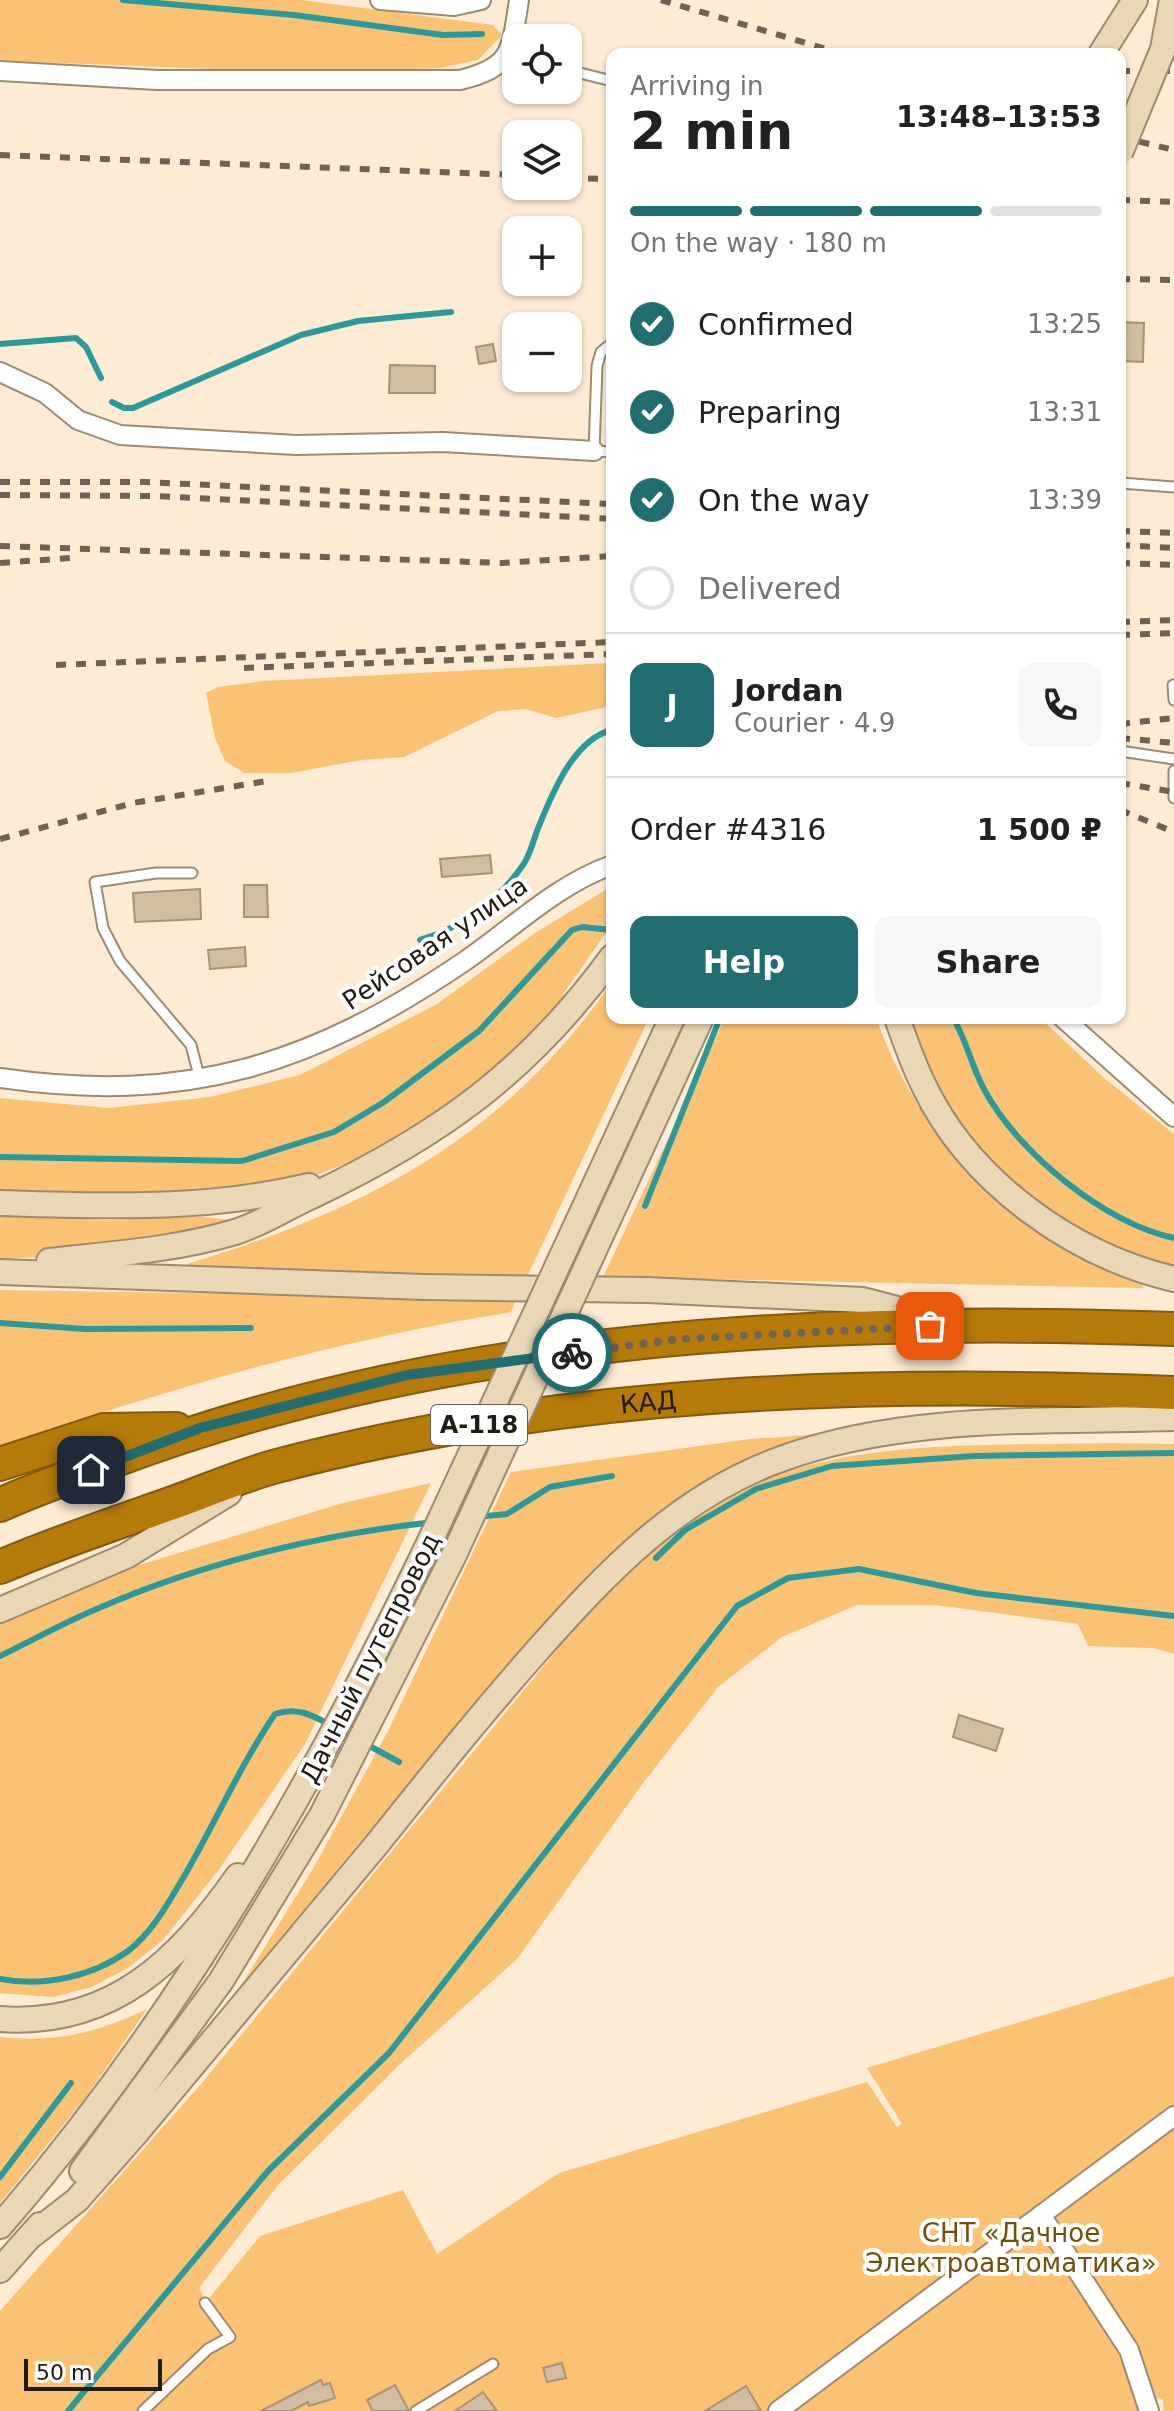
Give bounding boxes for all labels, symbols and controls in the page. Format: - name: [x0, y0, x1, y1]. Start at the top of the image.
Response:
- map controls: [502, 24, 582, 392]
- button: locate: [502, 24, 582, 104]
- text: Arriving in: [630, 71, 764, 101]
- text: 13:48–13:53: [896, 99, 1102, 134]
- text: 2 min: [630, 101, 793, 161]
- button: layers: [502, 120, 582, 200]
- button: +: [502, 216, 582, 296]
- text: On the way · 180 m: [630, 228, 887, 258]
- icon: check: [630, 302, 674, 346]
- text: Confirmed: [698, 307, 854, 342]
- text: 13:25: [1027, 309, 1102, 339]
- button: −: [502, 312, 582, 392]
- icon: check: [630, 390, 674, 434]
- text: Preparing: [698, 395, 842, 430]
- text: 13:31: [1027, 397, 1102, 427]
- icon: check: [630, 478, 674, 522]
- text: On the way: [698, 483, 870, 518]
- text: 13:39: [1027, 485, 1102, 515]
- text: Delivered: [698, 571, 842, 606]
- button: phone: [1018, 663, 1102, 747]
- text: Jordan: [734, 673, 844, 708]
- text: J: [666, 688, 678, 723]
- text: Courier · 4.9: [734, 708, 895, 738]
- text: Order #4316: [630, 812, 826, 847]
- text: 1 500 ₽: [977, 812, 1102, 847]
- street label: Рейсовая улица: [337, 870, 533, 1016]
- button: Help: [630, 916, 858, 1008]
- button: Share: [874, 916, 1102, 1008]
- pin: [896, 1292, 964, 1360]
- icon: bag: [908, 1304, 952, 1348]
- courier: [532, 1313, 612, 1393]
- icon: bike: [550, 1331, 594, 1375]
- street label: КАД: [619, 1385, 678, 1420]
- road number: А-118: [431, 1405, 527, 1445]
- pin: [57, 1436, 125, 1504]
- icon: home: [69, 1448, 113, 1492]
- street label: Дачный путепровод: [294, 1528, 446, 1788]
- park label: СНТ «Дачное Электроавтоматика»: [865, 2218, 1157, 2278]
- scale bar: [24, 2355, 162, 2391]
- text: 50 m: [36, 2360, 92, 2385]

